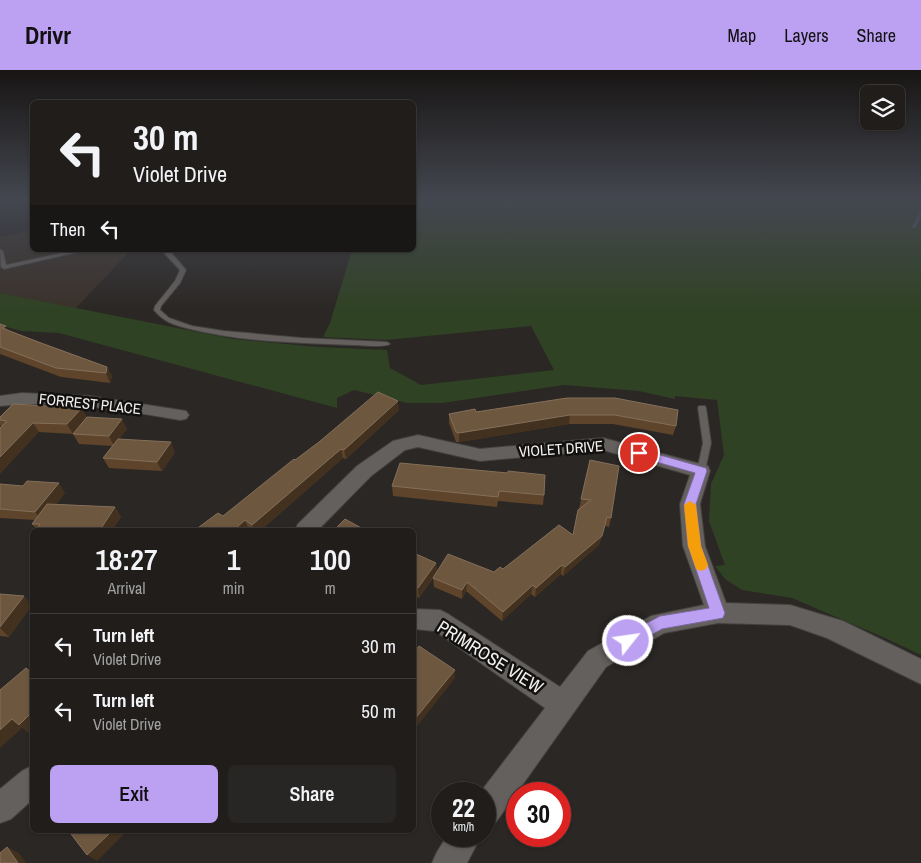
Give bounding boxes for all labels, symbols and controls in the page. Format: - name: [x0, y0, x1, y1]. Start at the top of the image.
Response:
- text: Drivr: [25, 19, 71, 51]
- text: Map: [728, 23, 756, 48]
- text: Layers: [784, 23, 829, 48]
- text: Share: [857, 23, 896, 48]
- map controls: [860, 85, 905, 130]
- button: layers: [860, 85, 905, 130]
- text: 30 m: [133, 114, 198, 161]
- icon: left: [50, 120, 115, 185]
- text: Violet Drive: [133, 159, 227, 189]
- icon: left: [96, 215, 124, 243]
- text: Then: [50, 216, 86, 242]
- street label: FORREST PLACE: [38, 388, 142, 419]
- pin: [618, 432, 660, 474]
- street label: VIOLET DRIVE: [518, 435, 604, 462]
- icon: arrive: [625, 439, 653, 467]
- text: 18:27: [95, 539, 158, 579]
- text: 1: [227, 539, 241, 579]
- text: 100: [310, 539, 351, 579]
- text: Arrival: [107, 577, 145, 599]
- text: min: [223, 577, 245, 599]
- text: m: [325, 577, 336, 599]
- street label: PRIMROSE VIEW: [433, 614, 548, 699]
- position arrow: [601, 614, 653, 666]
- text: Turn left: [93, 622, 154, 648]
- icon: left: [50, 632, 78, 660]
- text: 30 m: [361, 633, 396, 659]
- text: Violet Drive: [93, 648, 161, 670]
- text: Turn left: [93, 687, 154, 713]
- icon: left: [50, 697, 78, 725]
- text: 50 m: [361, 698, 396, 724]
- text: Violet Drive: [93, 713, 161, 735]
- button: Exit: [50, 765, 218, 823]
- button: Share: [228, 765, 396, 823]
- speed limit sign: 30: [506, 782, 571, 847]
- text: 22: [452, 791, 475, 825]
- text: km/h: [453, 819, 474, 835]

